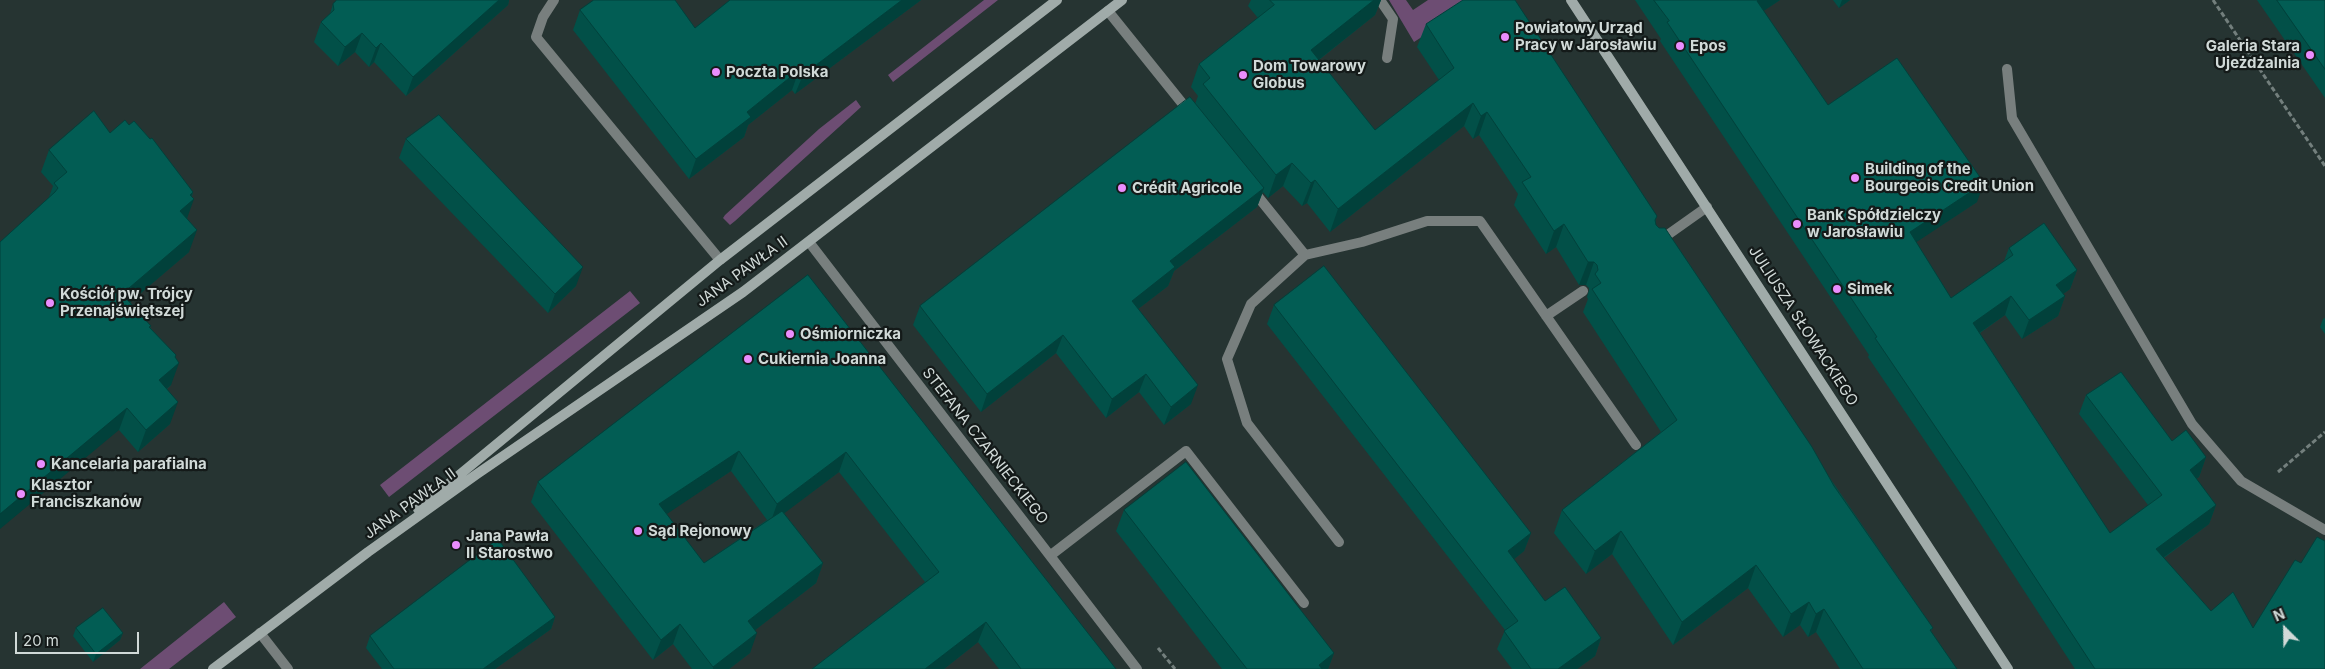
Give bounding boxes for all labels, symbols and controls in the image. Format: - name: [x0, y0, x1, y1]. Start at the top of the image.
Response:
- place label: Powiatowy Urząd Pracy w Jarosławiu: [1515, 19, 1657, 54]
- marker: Powiatowy Urząd Pracy w Jarosławiu: [1499, 31, 1511, 43]
- place label: Epos: [1690, 37, 1726, 55]
- place label: Galeria Stara Ujeżdżalnia: [2206, 37, 2300, 72]
- marker: Epos: [1674, 40, 1686, 52]
- marker: Galeria Stara Ujeżdżalnia: [2304, 49, 2316, 61]
- place label: Dom Towarowy Globus: [1253, 57, 1366, 92]
- place label: Poczta Polska: [726, 63, 828, 81]
- marker: Poczta Polska: [710, 66, 722, 78]
- marker: Dom Towarowy Globus: [1237, 69, 1249, 81]
- place label: Building of the Bourgeois Credit Union: [1865, 160, 2034, 195]
- marker: Building of the Bourgeois Credit Union: [1849, 172, 1861, 184]
- place label: Crédit Agricole: [1132, 179, 1242, 197]
- marker: Crédit Agricole: [1116, 182, 1128, 194]
- place label: Bank Spółdzielczy w Jarosławiu: [1807, 206, 1941, 241]
- marker: Bank Spółdzielczy w Jarosławiu: [1791, 218, 1803, 230]
- street label: JANA PAWŁA II: [693, 233, 791, 311]
- street label: JULIUSZA SŁOWACKIEGO: [1744, 243, 1862, 409]
- place label: Simek: [1847, 280, 1892, 298]
- marker: Simek: [1831, 283, 1843, 295]
- place label: Kościół pw. Trójcy Przenajświętszej: [60, 285, 193, 320]
- marker: Kościół pw. Trójcy Przenajświętszej: [44, 297, 56, 309]
- place label: Ośmiorniczka: [800, 325, 901, 343]
- marker: Ośmiorniczka: [784, 328, 796, 340]
- place label: Cukiernia Joanna: [758, 350, 886, 368]
- marker: Cukiernia Joanna: [742, 353, 754, 365]
- street label: STEFANA CZARNIECKIEGO: [918, 364, 1052, 528]
- place label: Kancelaria parafialna: [51, 455, 207, 473]
- marker: Kancelaria parafialna: [35, 458, 47, 470]
- street label: JANA PAWŁA II: [361, 465, 459, 543]
- place label: Klasztor Franciszkanów: [31, 476, 142, 511]
- marker: Klasztor Franciszkanów: [15, 488, 27, 500]
- place label: Sąd Rejonowy: [648, 522, 752, 540]
- marker: Sąd Rejonowy: [632, 525, 644, 537]
- place label: Jana Pawła II Starostwo: [466, 527, 553, 562]
- marker: Jana Pawła II Starostwo: [450, 539, 462, 551]
- north arrow: [2260, 604, 2310, 654]
- text: N: [2271, 605, 2287, 625]
- scale bar: [18, 622, 141, 654]
- text: 20 m: [23, 631, 59, 650]

